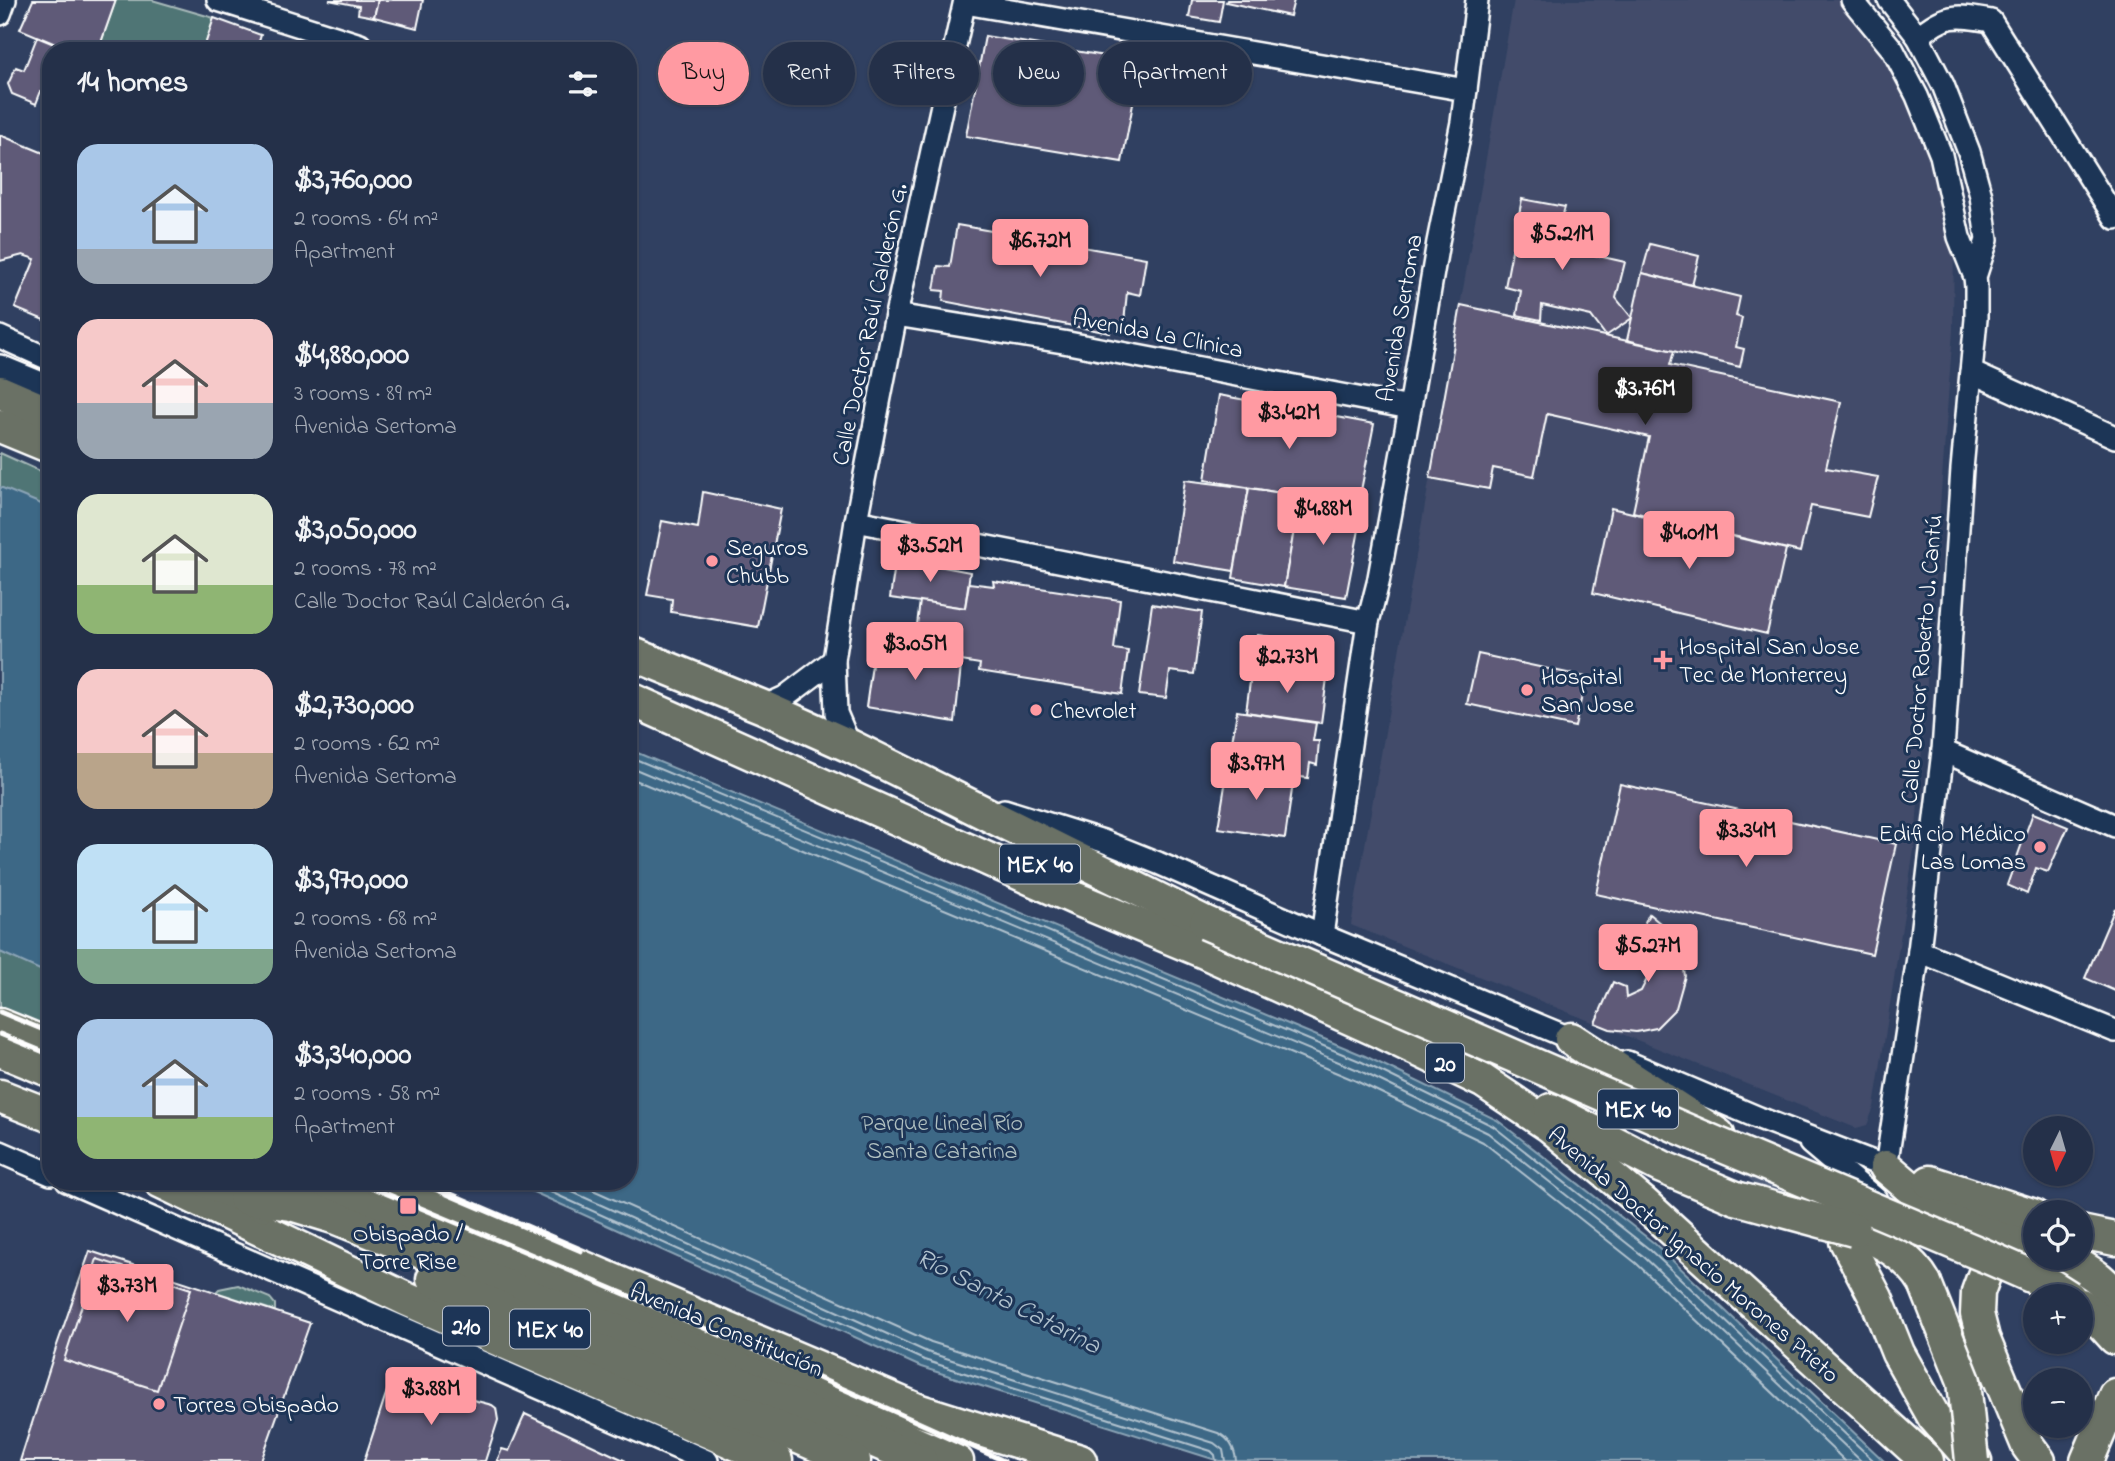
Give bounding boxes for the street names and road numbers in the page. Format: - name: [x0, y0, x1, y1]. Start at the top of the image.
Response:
- street label: Calle Doctor Raúl Calderón G.: [824, 180, 918, 469]
- street label: Avenida Sertoma: [1369, 232, 1433, 405]
- street label: Avenida La Clinica: [1069, 302, 1246, 369]
- street label: Calle Doctor Roberto J. Cantú: [1893, 513, 1954, 805]
- road number: MEX 40: [1000, 844, 1080, 884]
- road number: 20: [1426, 1044, 1464, 1082]
- road number: MEX 40: [1598, 1090, 1678, 1128]
- street label: Avenida Doctor Ignacio Morones Prieto: [1539, 1119, 1846, 1393]
- street label: Avenida Constitución: [624, 1275, 828, 1388]
- road number: 210: [443, 1306, 489, 1345]
- road number: MEX 40: [510, 1310, 590, 1348]

